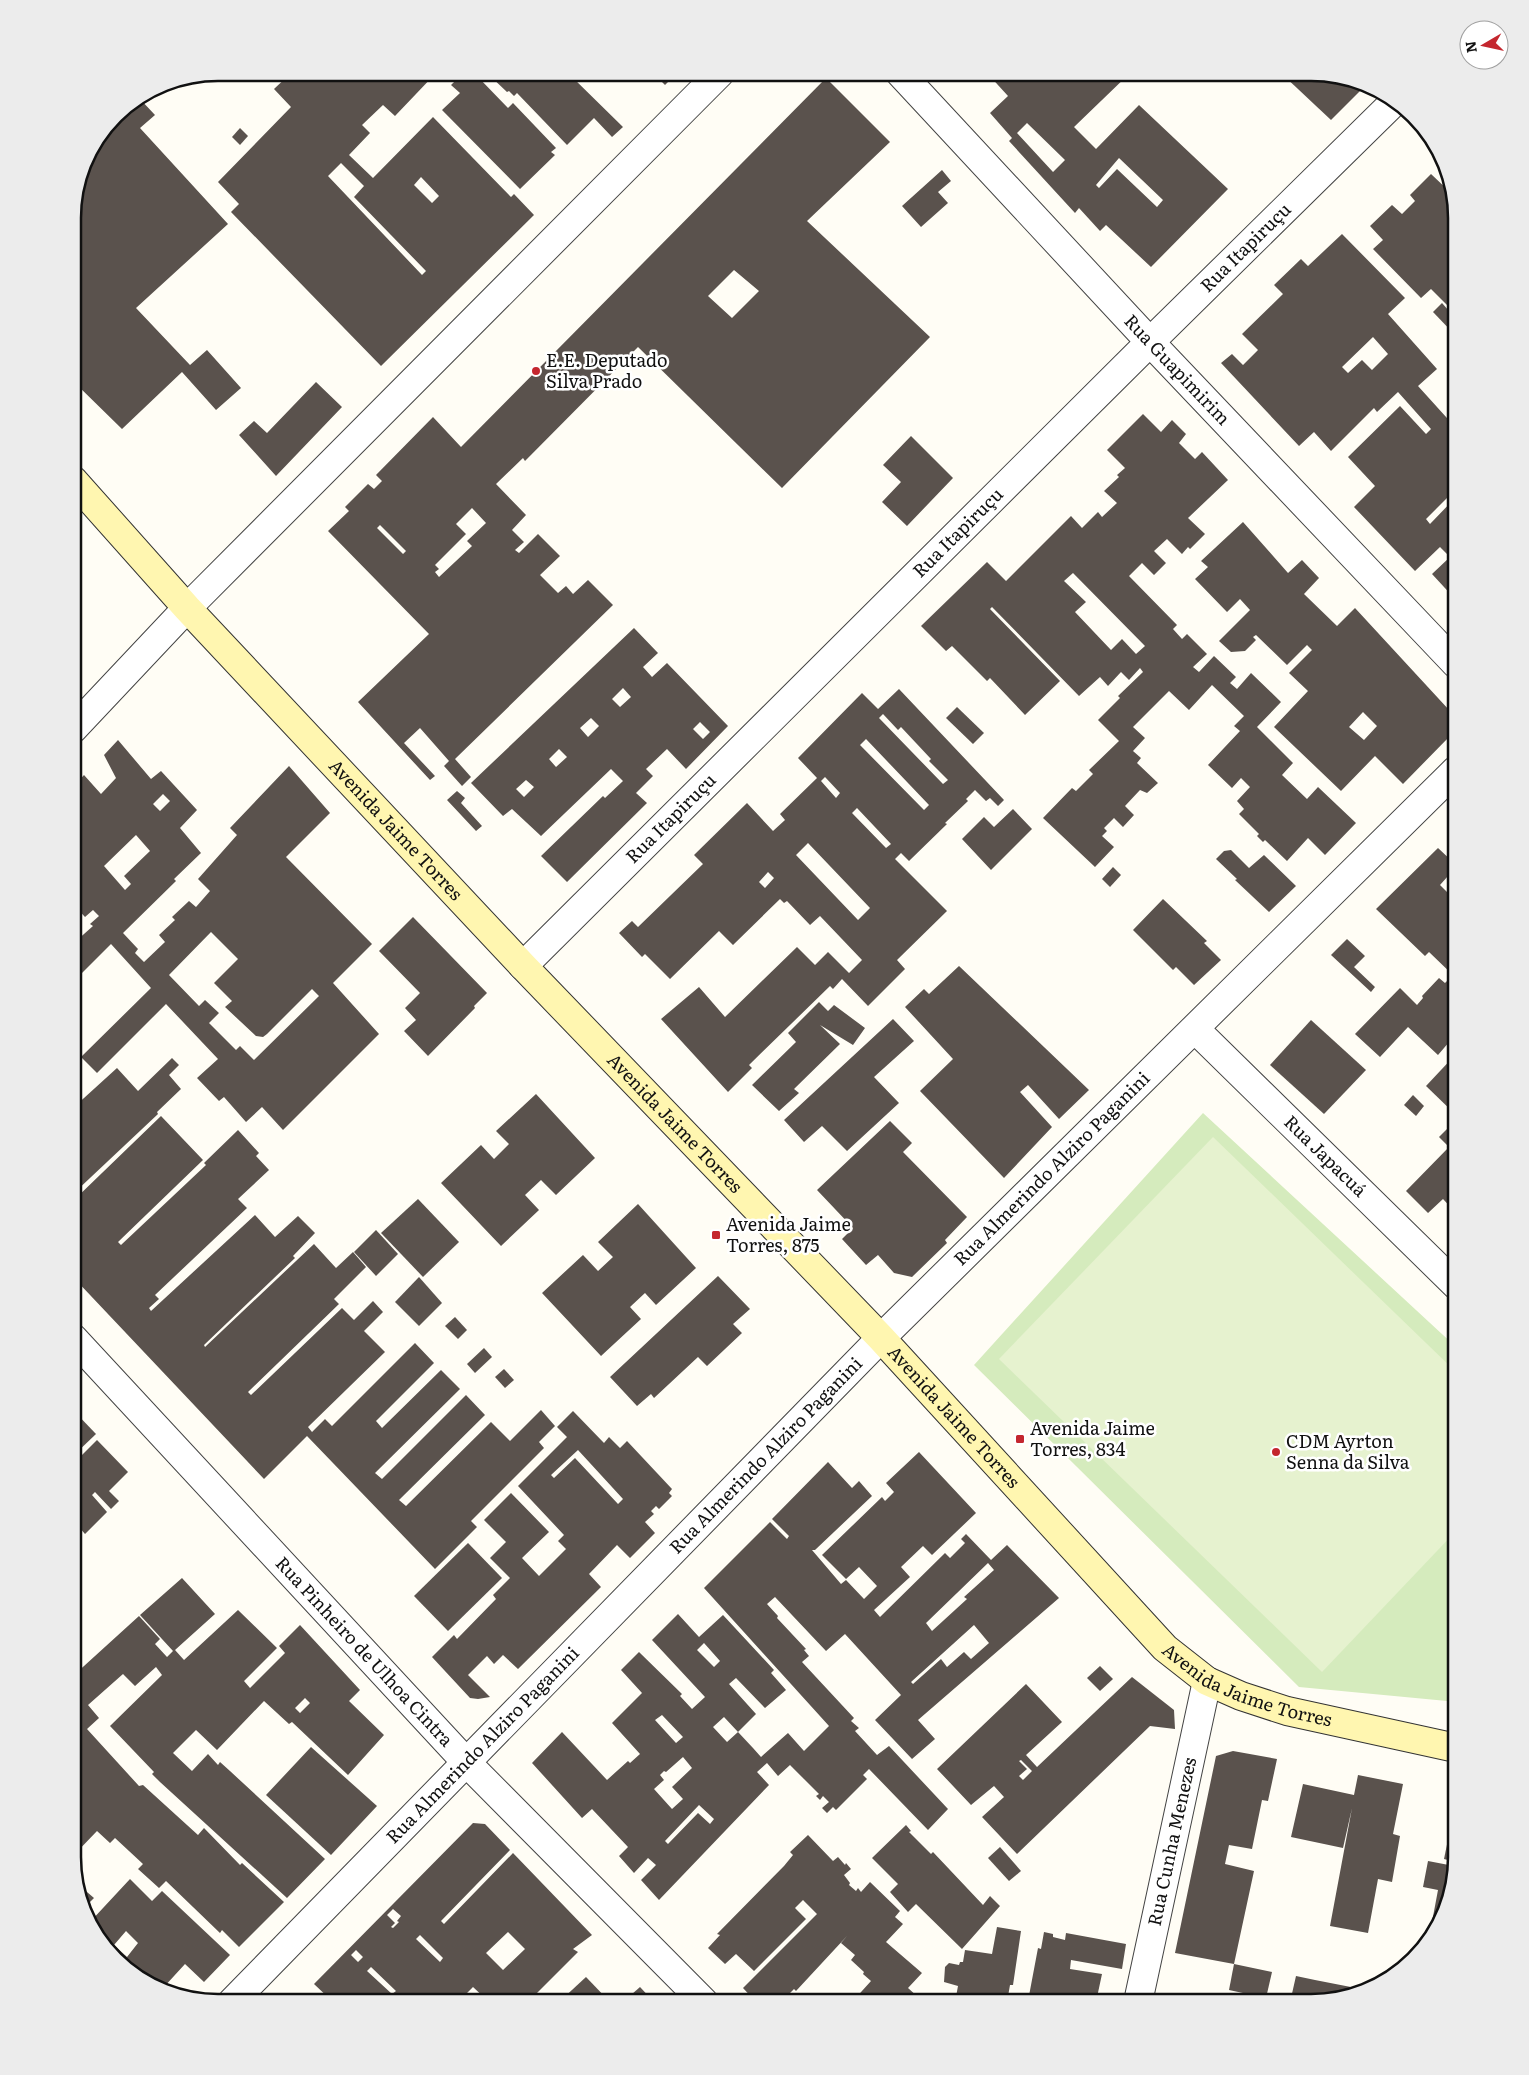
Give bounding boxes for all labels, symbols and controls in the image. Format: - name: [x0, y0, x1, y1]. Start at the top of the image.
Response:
- north arrow: [1459, 20, 1509, 70]
- text: N: [1459, 40, 1481, 55]
- street label: Rua Itapiruçu: [1193, 196, 1296, 298]
- street label: Rua Guapimirim: [1119, 307, 1237, 431]
- place label: E.E. Deputado Silva Prado: [546, 346, 667, 394]
- marker: E.E. Deputado Silva Prado: [530, 365, 542, 377]
- street label: Rua Itapiruçu: [906, 481, 1009, 583]
- street label: Avenida Jaime Torres: [323, 752, 470, 906]
- street label: Rua Itapiruçu: [619, 766, 721, 869]
- street label: Avenida Jaime Torres: [602, 1046, 750, 1199]
- street label: Rua Almerindo Alziro Paganini: [947, 1065, 1155, 1271]
- street label: Rua Japacuá: [1278, 1108, 1374, 1203]
- place label: Avenida Jaime Torres, 875: [726, 1210, 851, 1258]
- marker: Avenida Jaime Torres, 875: [710, 1229, 722, 1241]
- street label: Avenida Jaime Torres: [882, 1339, 1027, 1493]
- street label: Rua Almerindo Alziro Paganini: [662, 1350, 868, 1559]
- place label: Avenida Jaime Torres, 834: [1030, 1414, 1155, 1462]
- place label: CDM Ayrton Senna da Silva: [1286, 1427, 1410, 1475]
- marker: Avenida Jaime Torres, 834: [1014, 1433, 1026, 1445]
- marker: CDM Ayrton Senna da Silva: [1270, 1446, 1282, 1458]
- street label: Rua Pinheiro de Ulhoa Cintra: [270, 1550, 460, 1752]
- street label: Avenida Jaime Torres: [1157, 1636, 1335, 1732]
- street label: Rua Almerindo Alziro Paganini: [379, 1640, 585, 1849]
- street label: Rua Cunha Menezes: [1140, 1755, 1202, 1928]

